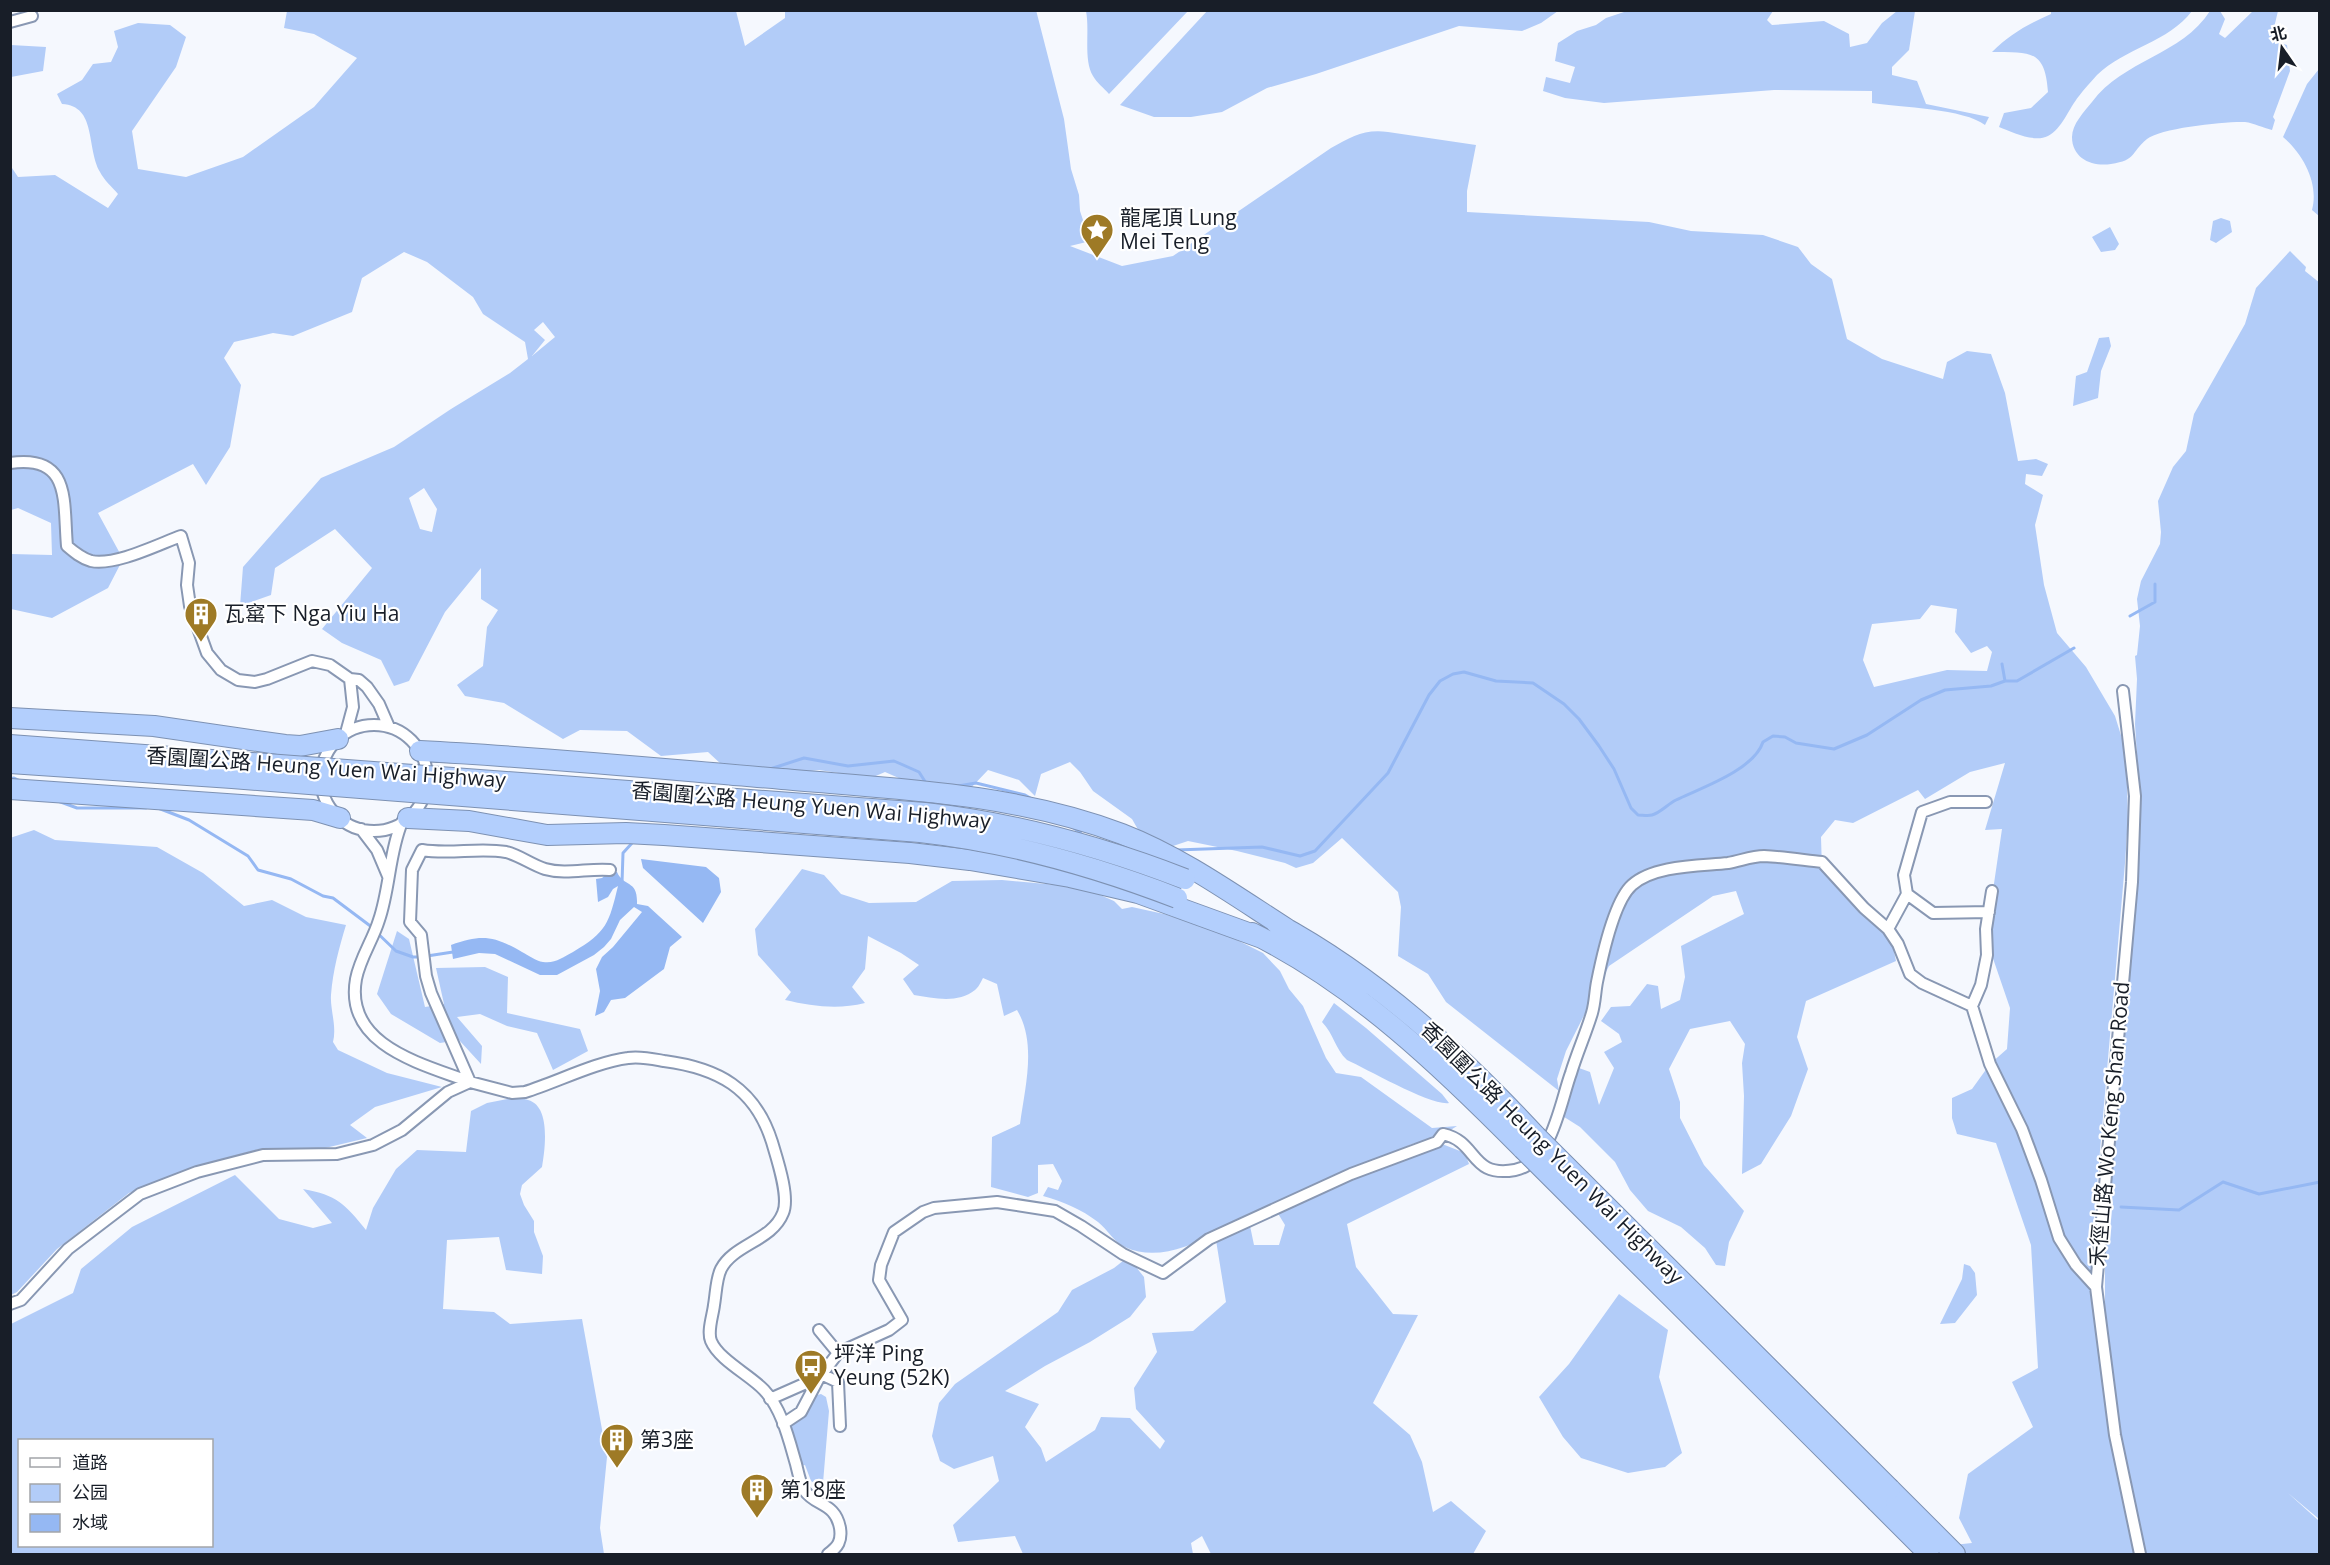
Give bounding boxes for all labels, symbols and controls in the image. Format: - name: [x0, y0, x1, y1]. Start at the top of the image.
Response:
- north arrow: [2252, 18, 2312, 78]
- text: 北: [2268, 21, 2289, 46]
- place label: 龍尾頂 Lung Mei Teng: [1120, 203, 1237, 255]
- place icon: 龍尾頂 Lung Mei Teng: [1079, 212, 1115, 259]
- building icon: 瓦窰下 Nga Yiu Ha: [183, 596, 219, 643]
- place label: 瓦窰下 Nga Yiu Ha: [224, 599, 399, 627]
- street label: 香園圍公路 Heung Yuen Wai Highway: [145, 740, 507, 794]
- street label: 香園圍公路 Heung Yuen Wai Highway: [630, 775, 992, 835]
- street label: 禾徑山路 Wo Keng Shan Road: [2083, 980, 2135, 1268]
- street label: 香園圍公路 Heung Yuen Wai Highway: [1415, 1015, 1690, 1290]
- place label: 坪洋 Ping Yeung (52K): [834, 1339, 949, 1391]
- bus stop icon: 坪洋 Ping Yeung (52K): [793, 1348, 829, 1395]
- building icon: 第3座: [599, 1422, 635, 1469]
- place label: 第3座: [640, 1425, 694, 1453]
- legend: [18, 1439, 213, 1547]
- text: 道路: [72, 1450, 108, 1474]
- building icon: 第18座: [739, 1472, 775, 1519]
- place label: 第18座: [780, 1475, 846, 1503]
- text: 公园: [72, 1480, 108, 1504]
- text: 水域: [72, 1510, 108, 1534]

